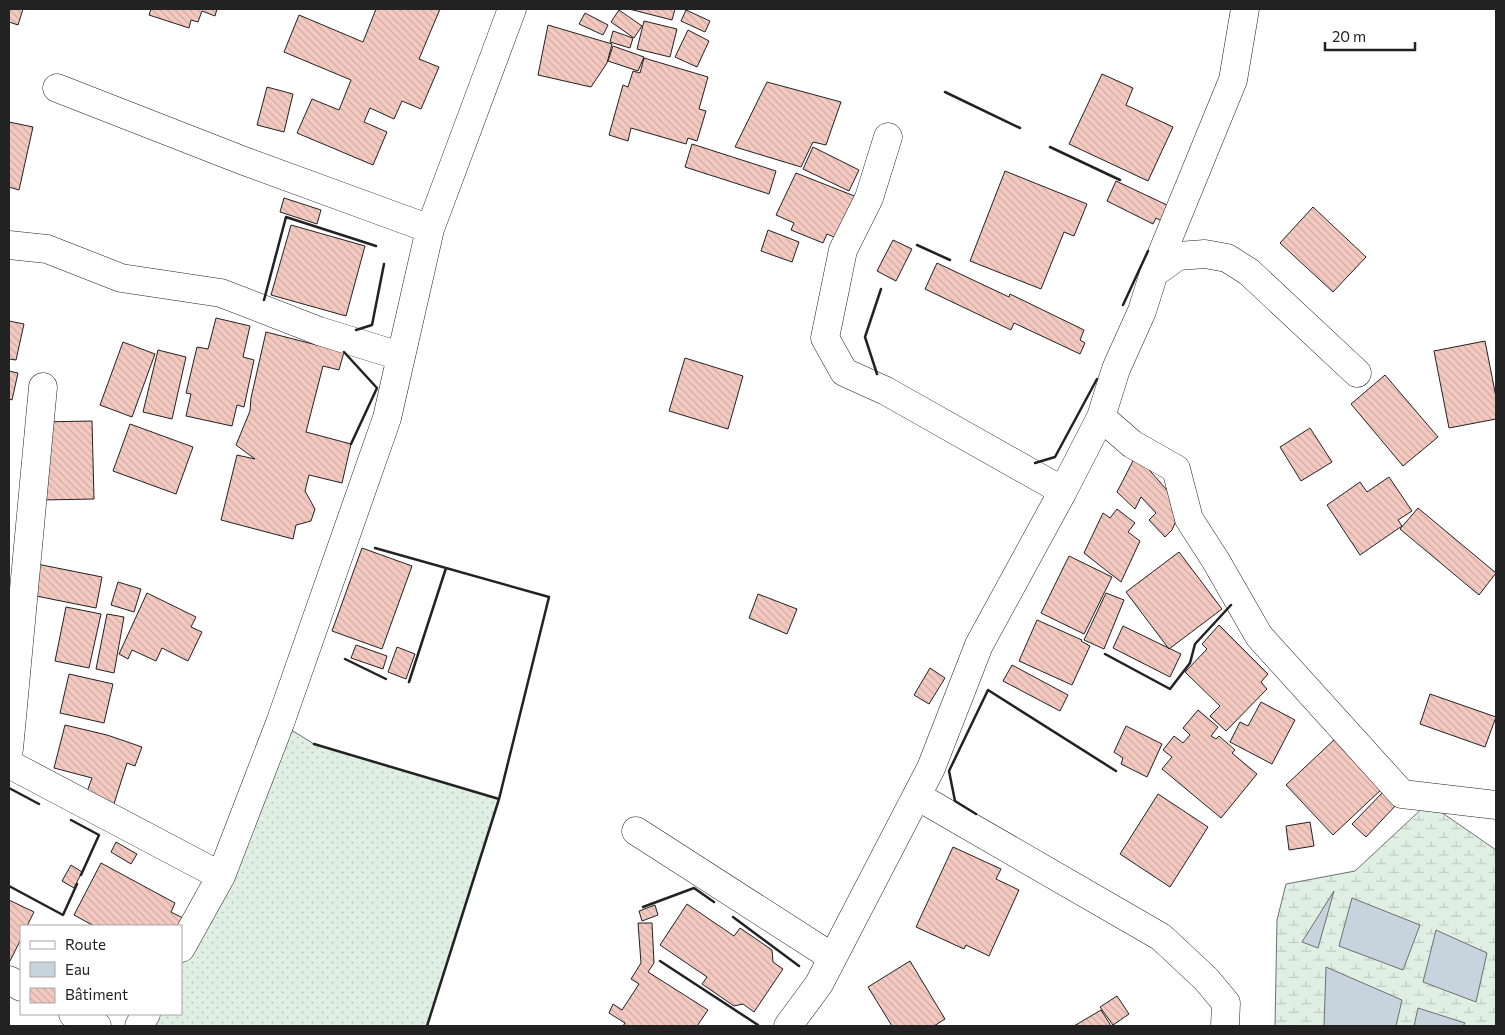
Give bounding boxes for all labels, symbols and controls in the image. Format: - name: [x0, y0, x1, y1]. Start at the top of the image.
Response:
- scale bar: [1325, 20, 1415, 52]
- text: 20 m: [1332, 27, 1366, 45]
- legend: [20, 925, 182, 1015]
- text: Route: [65, 935, 106, 953]
- text: Eau: [65, 960, 90, 978]
- text: Bâtiment: [65, 985, 128, 1003]

